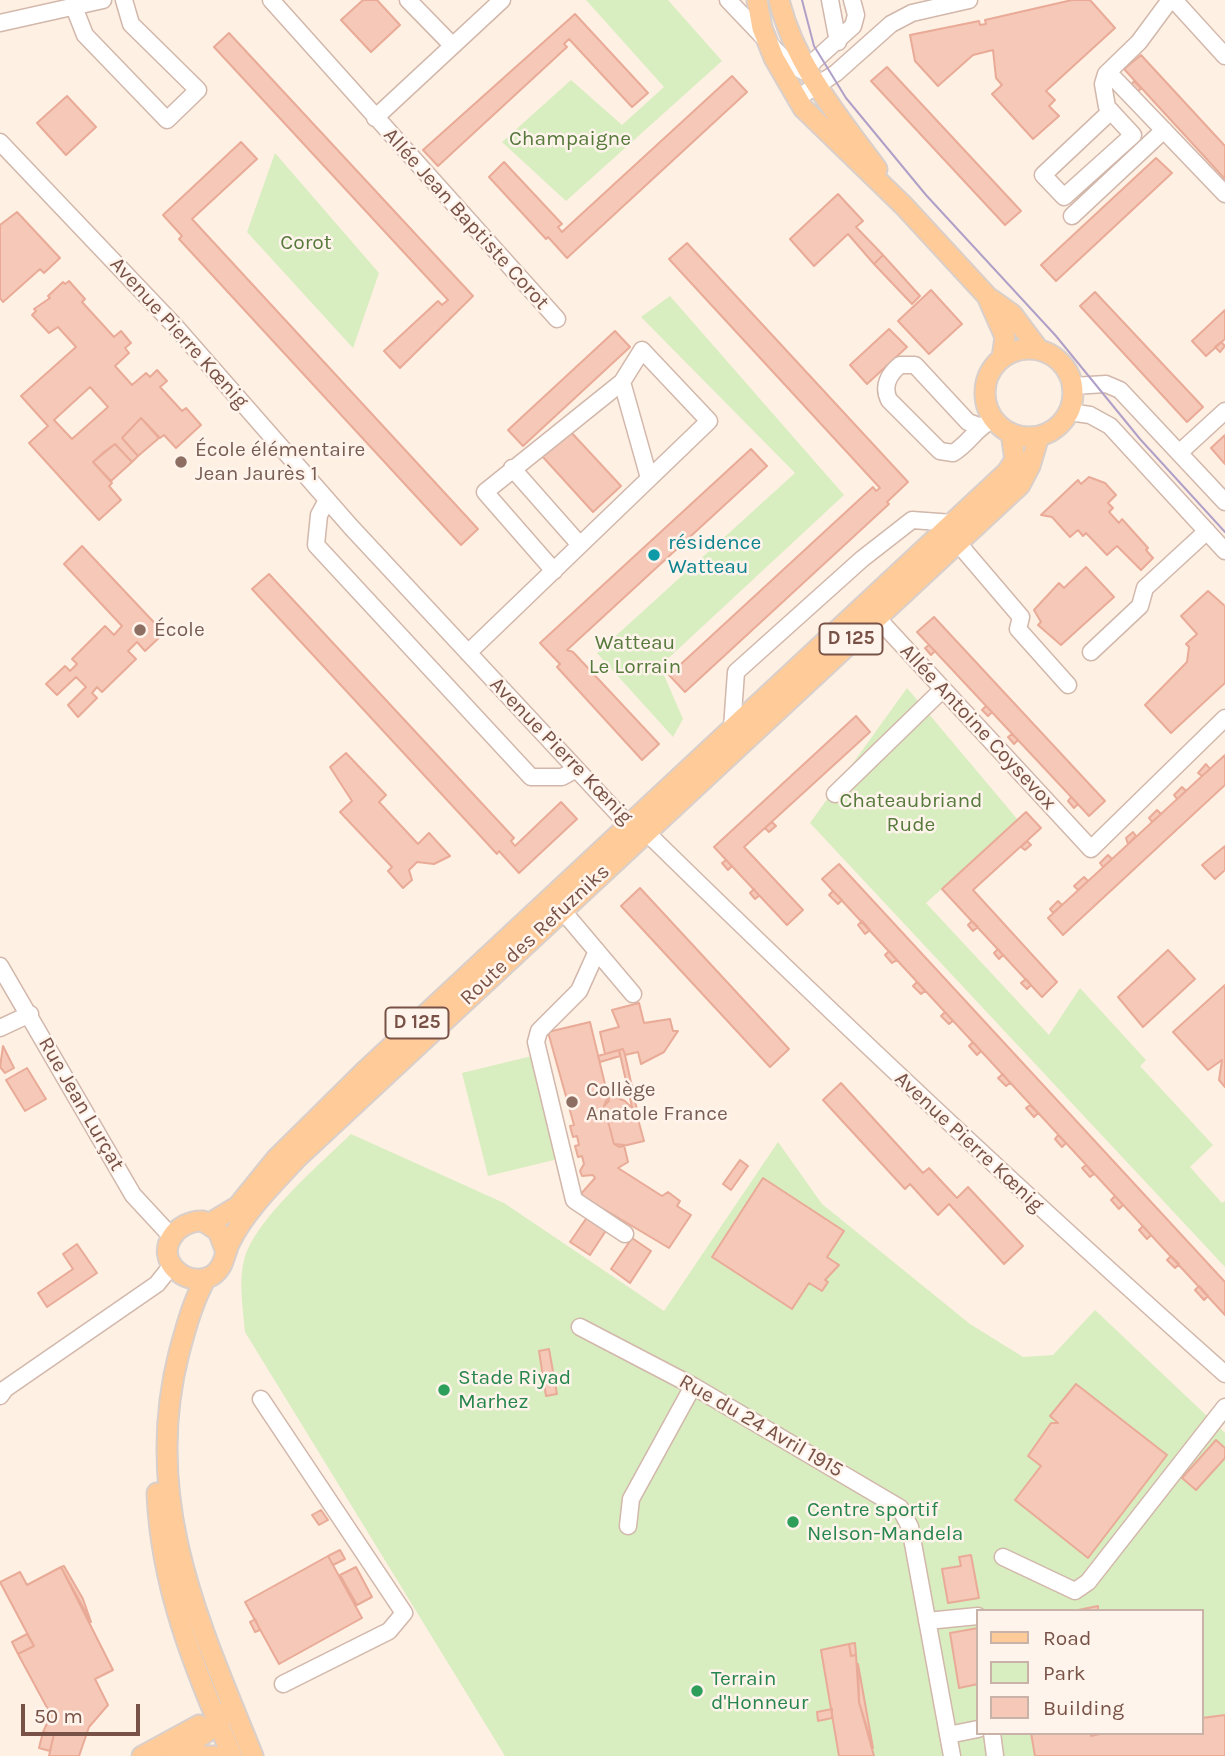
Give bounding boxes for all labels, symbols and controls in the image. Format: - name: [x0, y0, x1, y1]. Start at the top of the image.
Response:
- street label: Allée Jean Baptiste Corot: [378, 123, 554, 315]
- park label: Champaigne: [509, 126, 631, 152]
- park label: Corot: [280, 230, 332, 256]
- street label: Avenue Pierre Kœnig: [104, 252, 254, 414]
- place label: École élémentaire Jean Jaurès 1: [195, 437, 365, 487]
- marker: École élémentaire Jean Jaurès 1: [173, 454, 189, 470]
- place label: résidence Watteau: [668, 530, 761, 580]
- marker: résidence Watteau: [646, 547, 662, 563]
- place label: École: [154, 617, 205, 643]
- marker: École: [132, 622, 148, 638]
- road number: D 125: [820, 624, 882, 654]
- park label: Watteau Le Lorrain: [589, 630, 681, 680]
- street label: Allée Antoine Coysevox: [894, 639, 1062, 815]
- street label: Avenue Pierre Kœnig: [484, 672, 638, 830]
- park label: Chateaubriand Rude: [839, 788, 983, 838]
- street label: Route des Refuzniks: [455, 859, 615, 1011]
- road number: D 125: [386, 1007, 448, 1038]
- street label: Rue Jean Lurçat: [33, 1033, 129, 1175]
- street label: Avenue Pierre Kœnig: [889, 1066, 1049, 1218]
- place label: Collège Anatole France: [586, 1077, 728, 1127]
- marker: Collège Anatole France: [564, 1094, 580, 1110]
- place label: Stade Riyad Marhez: [458, 1365, 571, 1415]
- street label: Rue du 24 Avril 1915: [675, 1369, 847, 1483]
- marker: Stade Riyad Marhez: [436, 1382, 452, 1398]
- place label: Centre sportif Nelson-Mandela: [807, 1497, 963, 1547]
- marker: Centre sportif Nelson-Mandela: [785, 1514, 801, 1530]
- legend: [976, 1609, 1204, 1735]
- text: Road: [1043, 1626, 1091, 1650]
- text: Park: [1043, 1661, 1086, 1685]
- place label: Terrain d'Honneur: [711, 1666, 808, 1716]
- marker: Terrain d'Honneur: [689, 1683, 705, 1699]
- scale bar: [24, 1690, 144, 1734]
- text: Building: [1043, 1696, 1124, 1720]
- text: 50 m: [34, 1704, 83, 1728]

